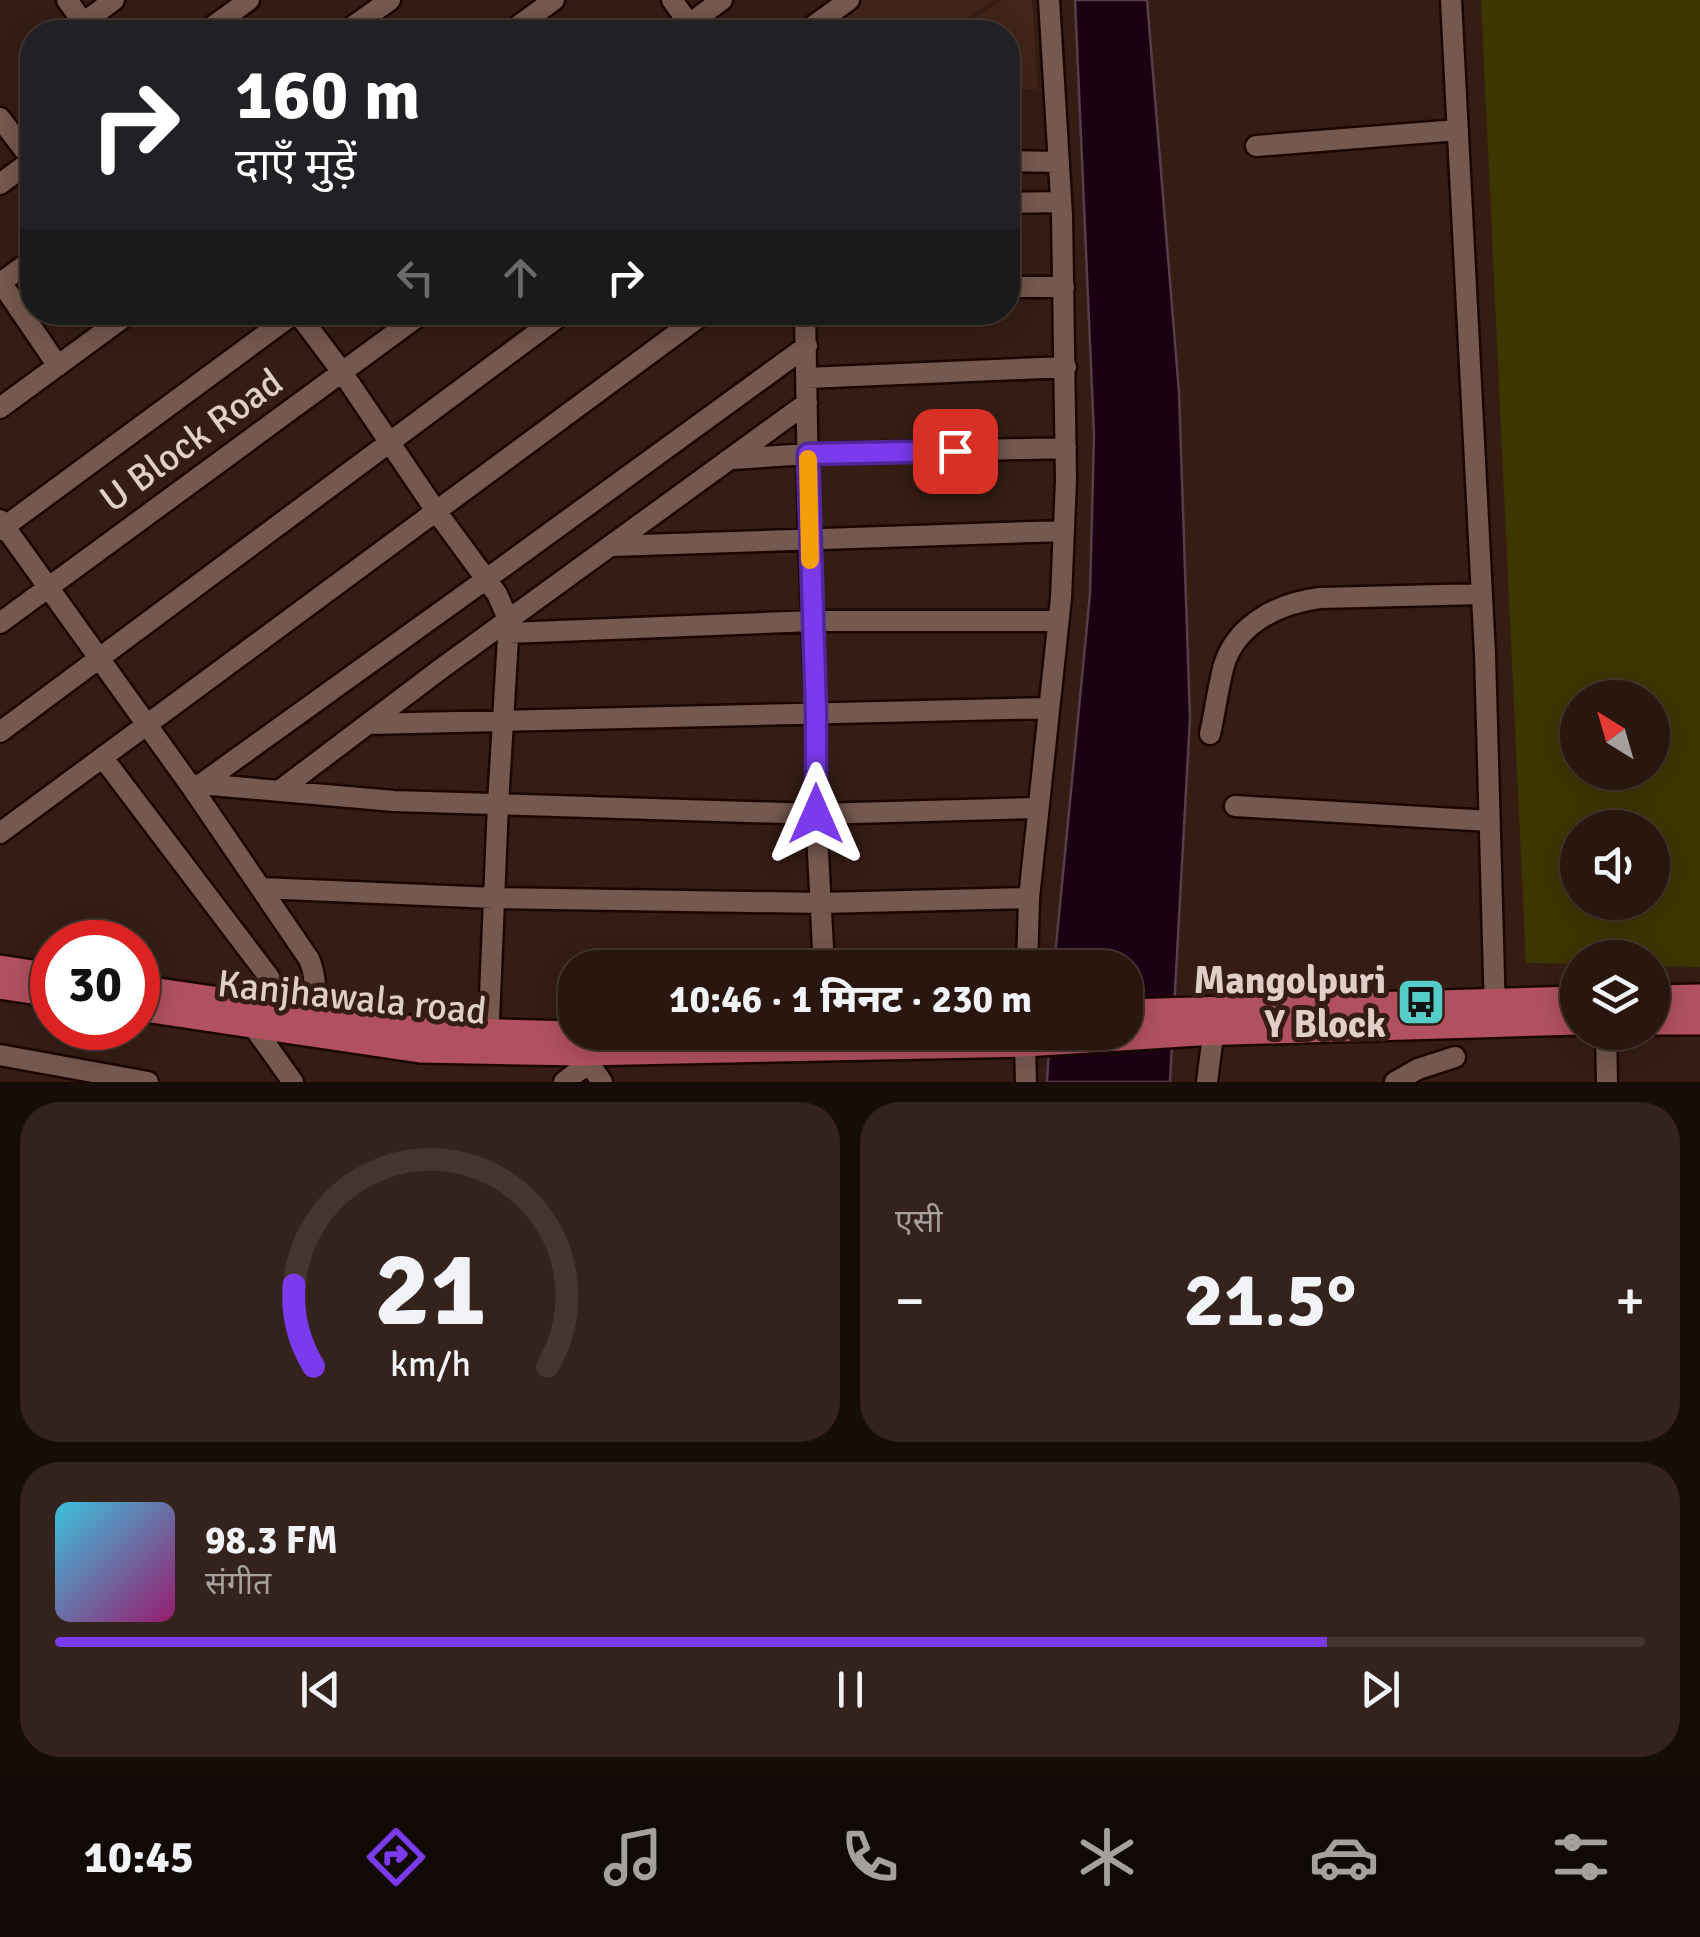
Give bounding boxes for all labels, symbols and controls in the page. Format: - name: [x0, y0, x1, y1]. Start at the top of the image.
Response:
- text: 160 m: [235, 52, 420, 138]
- icon: right: [70, 60, 200, 190]
- text: दाएँ मुड़ें: [235, 138, 356, 193]
- icon: left: [388, 250, 443, 305]
- icon: ahead: [493, 250, 548, 305]
- icon: right: [598, 250, 653, 305]
- street label: U Block Road: [91, 359, 292, 522]
- pin: [913, 409, 998, 494]
- icon: arrive: [928, 424, 983, 479]
- north arrow: [1560, 680, 1670, 790]
- map controls: [1560, 680, 1670, 1050]
- position arrow: [764, 762, 868, 866]
- button: sound: [1560, 810, 1670, 920]
- speed limit sign: 30: [30, 920, 160, 1050]
- button: layers: [1560, 940, 1670, 1050]
- place label: Mangolpuri Y Block: [1193, 957, 1386, 1048]
- street label: Kanjhawala road: [215, 960, 489, 1035]
- text: 10:46 · 1 मिनट · 230 m: [669, 976, 1032, 1023]
- bus stop icon: Mangolpuri Y Block: [1395, 976, 1447, 1028]
- text: एसी: [895, 1202, 943, 1241]
- text: 21: [374, 1226, 486, 1354]
- text: 21.5°: [1184, 1254, 1357, 1347]
- text: −: [895, 1267, 925, 1335]
- text: +: [1615, 1267, 1645, 1335]
- text: km/h: [390, 1342, 470, 1386]
- text: 98.3 FM: [205, 1517, 338, 1564]
- text: संगीत: [205, 1564, 271, 1603]
- icon: previous: [293, 1662, 348, 1717]
- icon: pause: [823, 1662, 878, 1717]
- icon: next: [1353, 1662, 1408, 1717]
- icon: directions: [361, 1822, 431, 1892]
- icon: music: [598, 1822, 668, 1892]
- icon: phone: [835, 1822, 905, 1892]
- icon: climate: [1072, 1822, 1142, 1892]
- icon: car: [1309, 1822, 1379, 1892]
- icon: filters: [1546, 1822, 1616, 1892]
- text: 10:45: [84, 1830, 194, 1885]

